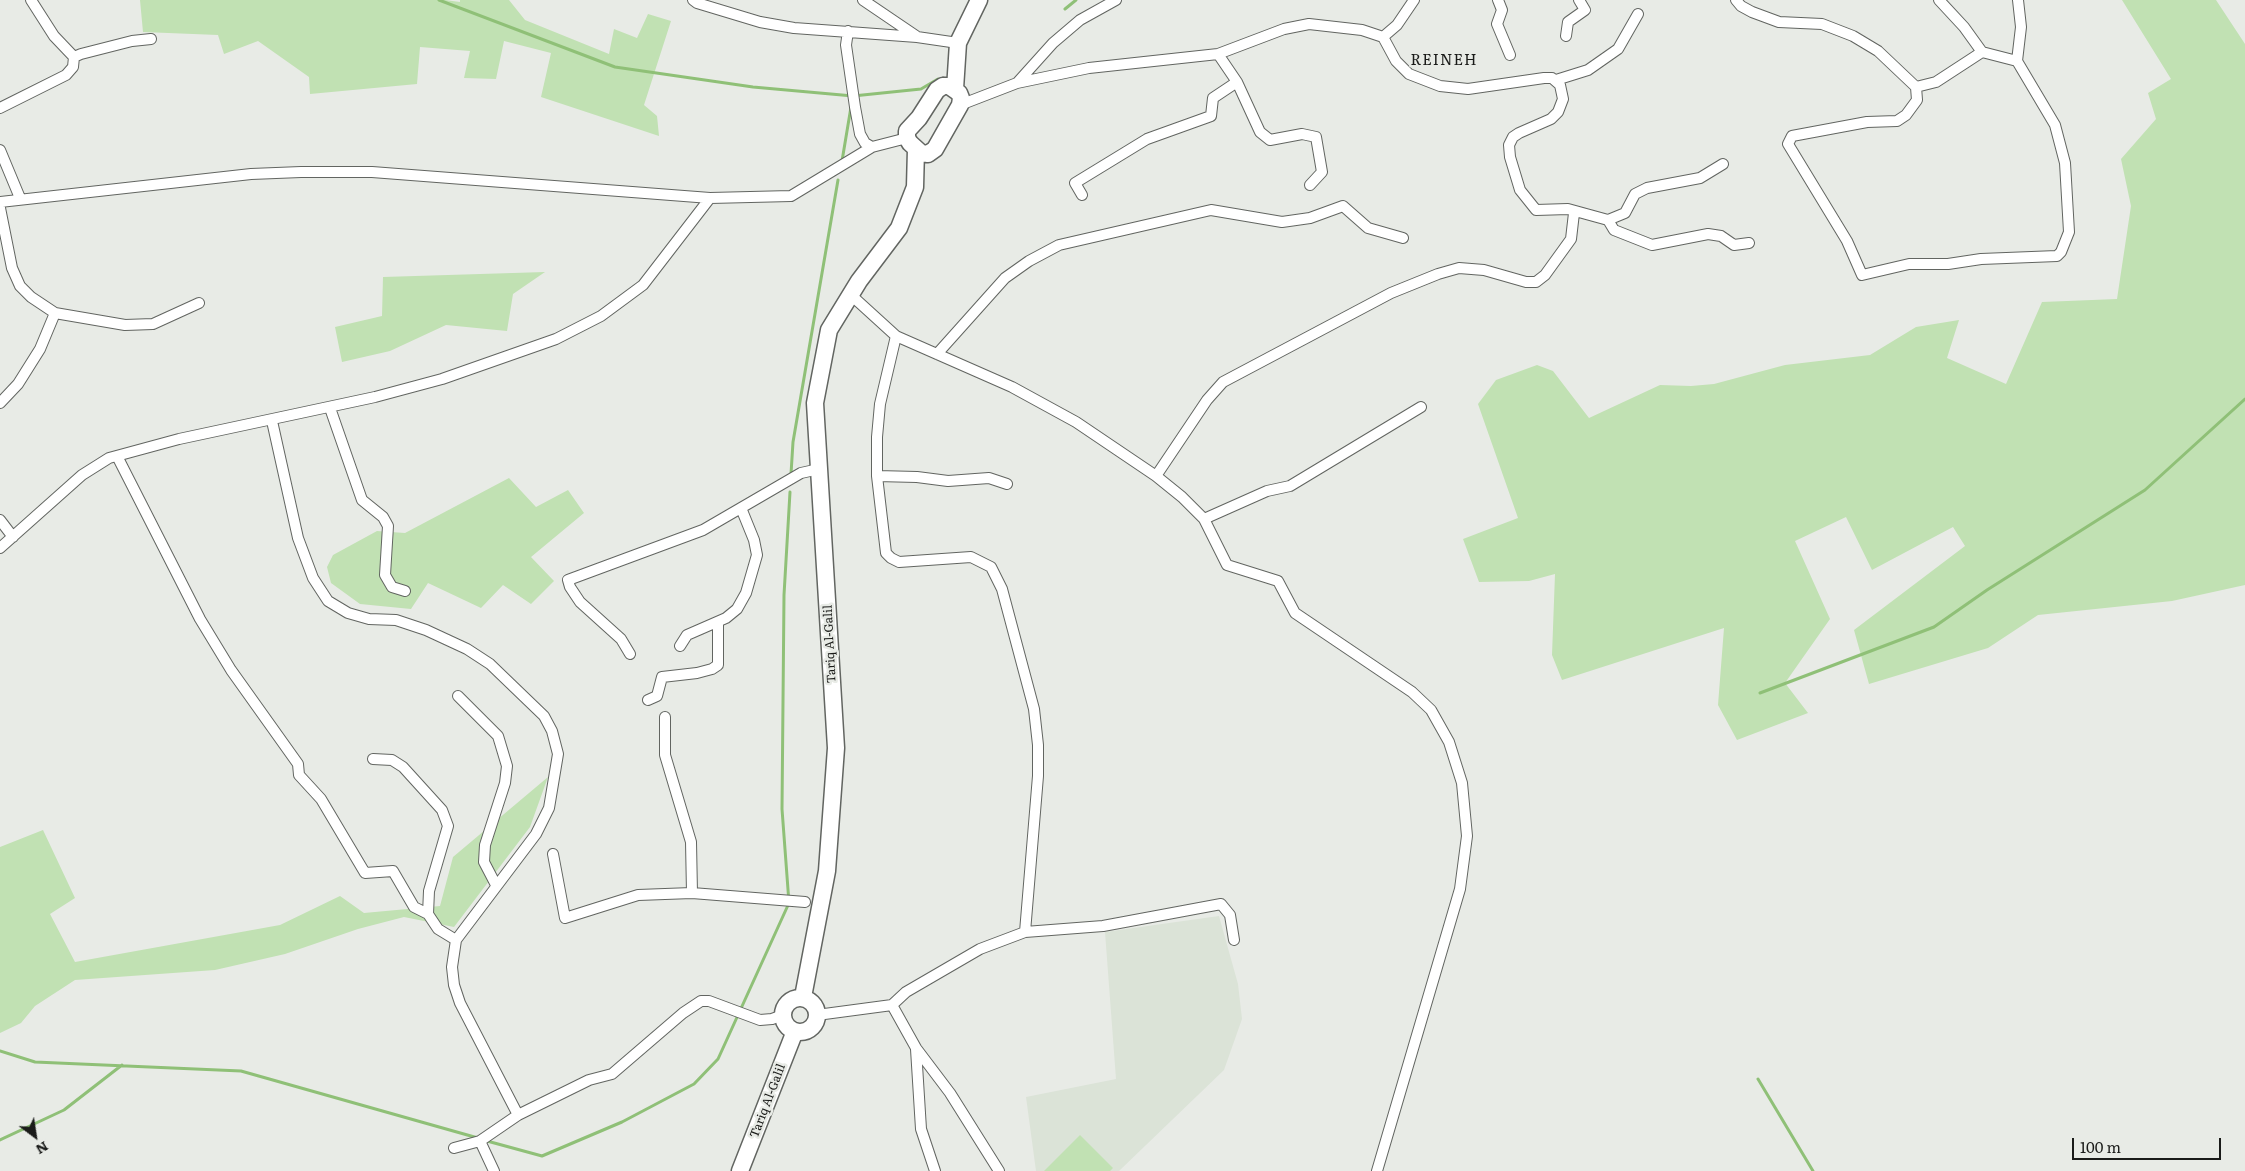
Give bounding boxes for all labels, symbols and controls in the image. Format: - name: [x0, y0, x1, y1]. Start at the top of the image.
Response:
- district label: REINEH: [1410, 52, 1478, 70]
- street label: Tariq Al-Galil: [821, 605, 839, 683]
- street label: Tariq Al-Galil: [747, 1062, 789, 1140]
- north arrow: [10, 1111, 60, 1161]
- scale bar: [2075, 1128, 2224, 1160]
- text: 100 m: [2080, 1135, 2121, 1158]
- text: N: [33, 1137, 53, 1160]

